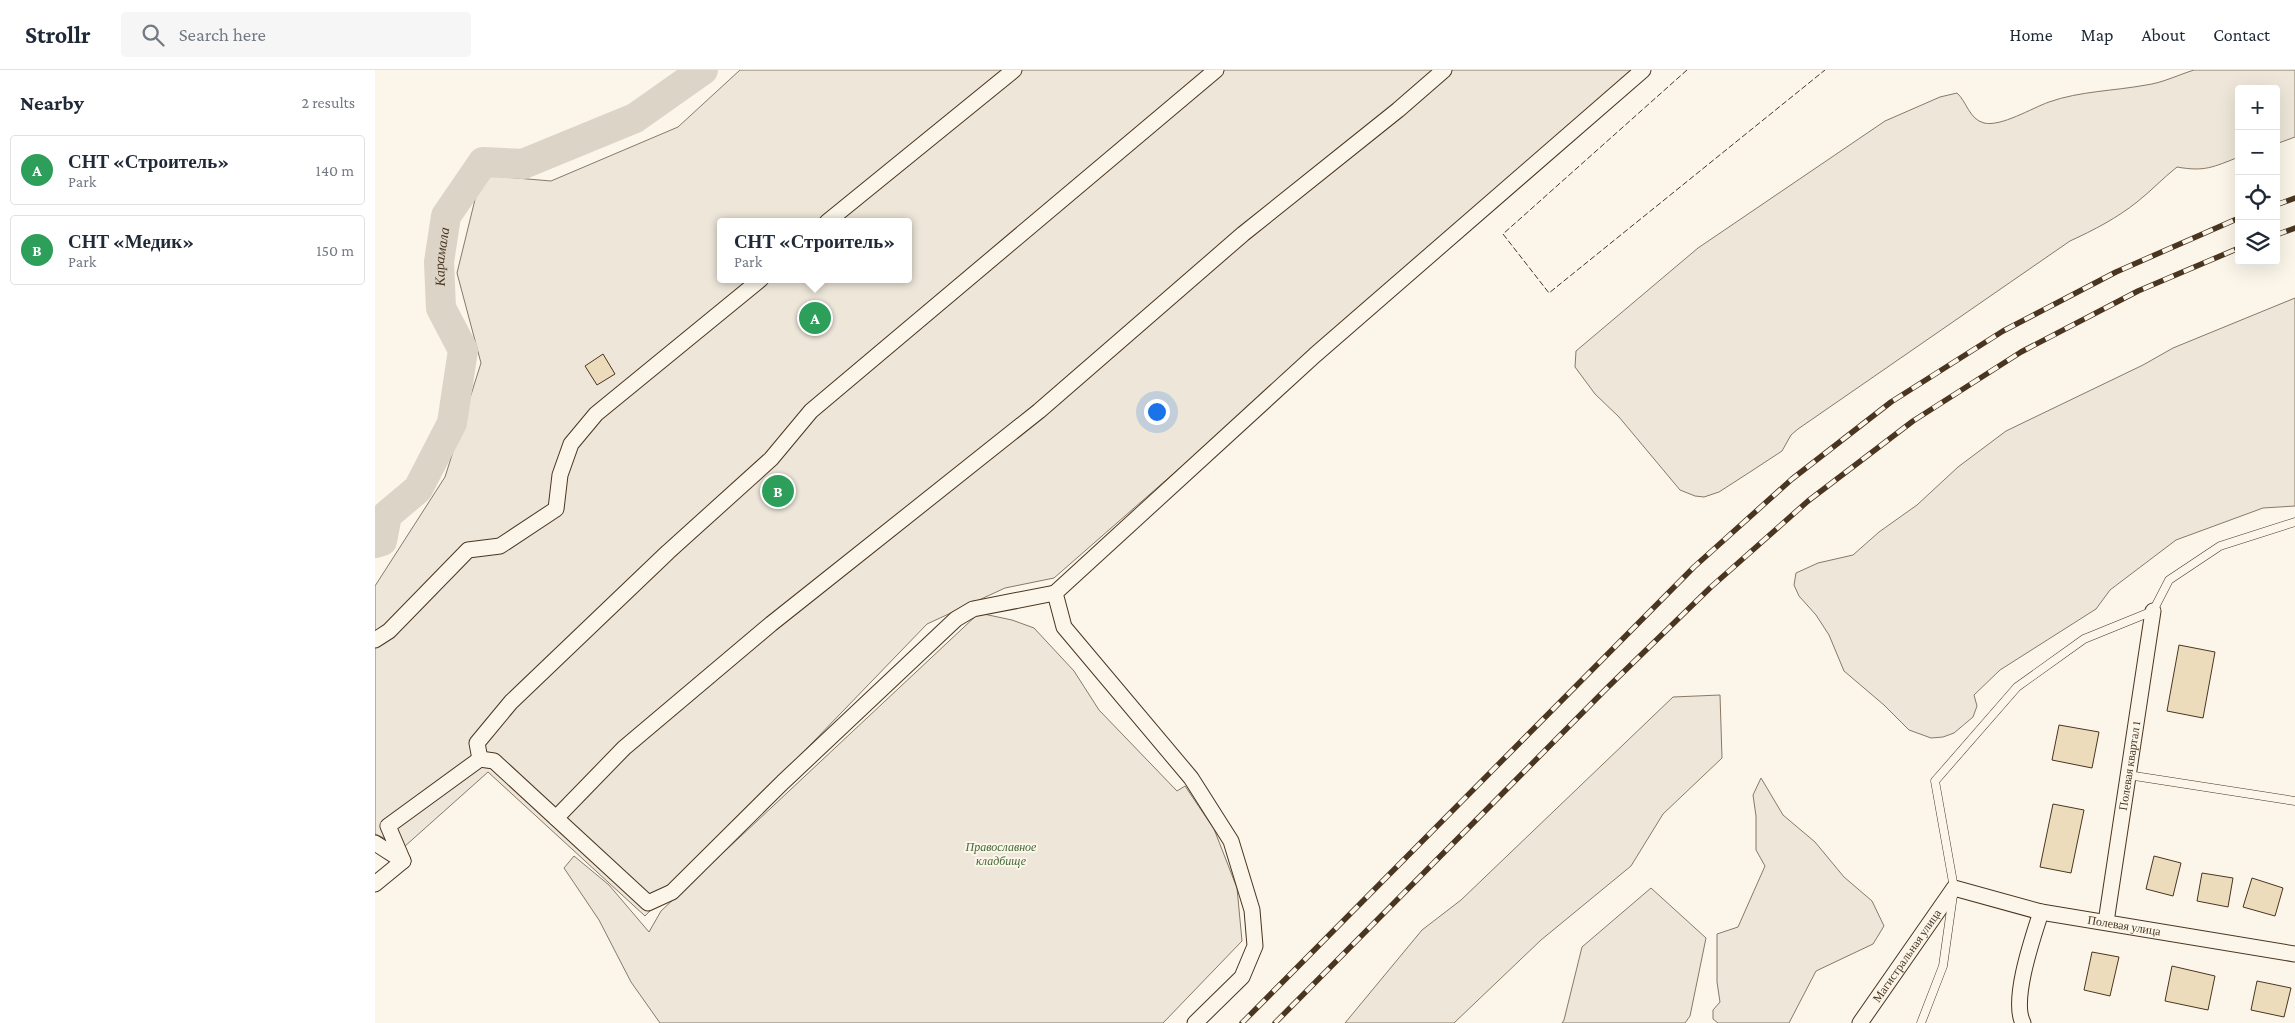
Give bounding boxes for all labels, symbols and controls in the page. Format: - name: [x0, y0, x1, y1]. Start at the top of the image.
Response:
- search box: [121, 12, 471, 57]
- text: Strollr: [25, 21, 91, 48]
- icon: search: [139, 21, 167, 49]
- text: Search here: [179, 24, 266, 45]
- text: Home: [2010, 25, 2053, 45]
- text: Map: [2081, 25, 2113, 45]
- text: About: [2141, 25, 2185, 45]
- text: Contact: [2213, 25, 2270, 45]
- map controls: [2235, 85, 2280, 265]
- button: +: [2235, 85, 2280, 130]
- text: Nearby: [20, 91, 84, 115]
- text: 2 results: [302, 94, 355, 111]
- button: −: [2235, 130, 2280, 175]
- text: СНТ «Строитель»: [68, 151, 229, 172]
- text: A: [32, 162, 42, 179]
- text: 140 m: [316, 162, 354, 179]
- text: Park: [68, 173, 96, 190]
- button: locate: [2235, 175, 2280, 220]
- popup: [717, 218, 912, 283]
- button: layers: [2235, 220, 2280, 265]
- water label: Карамала: [431, 226, 452, 288]
- text: СНТ «Медик»: [68, 231, 194, 252]
- text: СНТ «Строитель»: [734, 231, 895, 252]
- text: B: [32, 242, 42, 259]
- text: 150 m: [316, 242, 354, 259]
- text: Park: [68, 253, 96, 270]
- text: Park: [734, 253, 762, 270]
- pin: A: [799, 299, 831, 337]
- your location: [1144, 399, 1170, 425]
- pin: B: [762, 472, 794, 510]
- street label: Полевая квартал 1: [2116, 720, 2143, 811]
- park label: Православное кладбище: [965, 840, 1037, 868]
- street label: Магистральная улица: [1870, 906, 1944, 1005]
- street label: Полевая улица: [2086, 913, 2162, 939]

